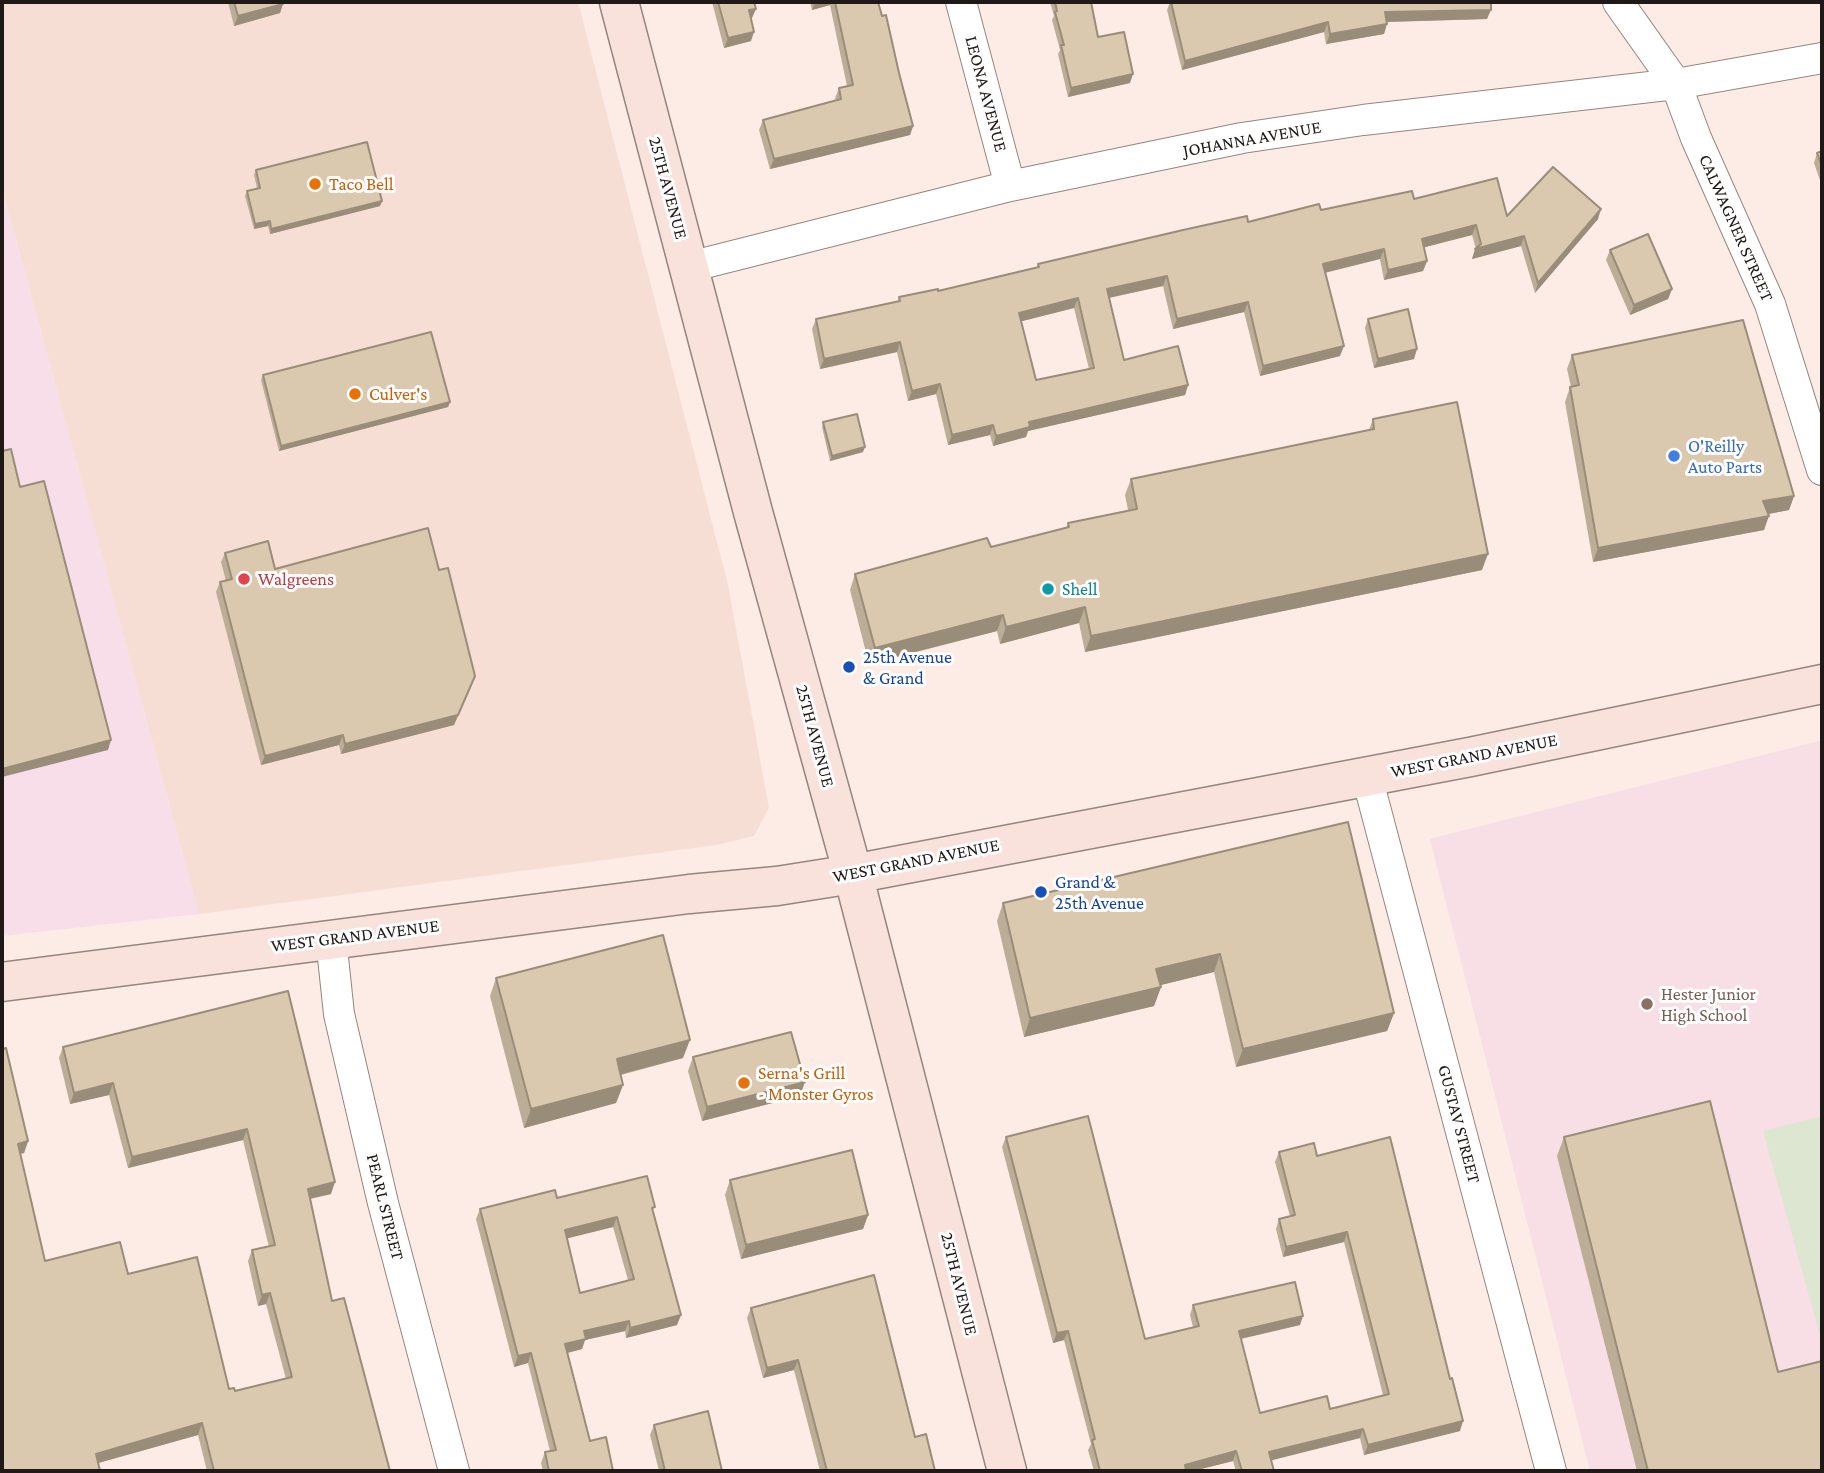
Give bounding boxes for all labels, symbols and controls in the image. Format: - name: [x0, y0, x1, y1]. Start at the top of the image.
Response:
- street label: LEONA AVENUE: [960, 34, 1012, 154]
- street label: JOHANNA AVENUE: [1181, 116, 1323, 162]
- street label: 25TH AVENUE: [644, 134, 692, 242]
- street label: CALWAGNER STREET: [1694, 151, 1778, 305]
- place label: Taco Bell: [329, 173, 393, 195]
- marker: Taco Bell: [307, 176, 323, 192]
- place label: Culver's: [369, 383, 427, 405]
- marker: Culver's: [347, 386, 363, 402]
- place label: O'Reilly Auto Parts: [1688, 435, 1762, 478]
- marker: O'Reilly Auto Parts: [1666, 448, 1682, 464]
- place label: Walgreens: [258, 568, 334, 590]
- marker: Walgreens: [236, 571, 252, 587]
- place label: Shell: [1062, 578, 1097, 600]
- marker: Shell: [1040, 581, 1056, 597]
- place label: 25th Avenue & Grand: [863, 646, 952, 688]
- marker: 25th Avenue & Grand: [841, 659, 857, 675]
- street label: 25TH AVENUE: [791, 682, 839, 790]
- street label: WEST GRAND AVENUE: [1389, 729, 1559, 783]
- street label: WEST GRAND AVENUE: [831, 834, 1001, 888]
- place label: Grand & 25th Avenue: [1055, 871, 1144, 914]
- marker: Grand & 25th Avenue: [1033, 884, 1049, 900]
- street label: WEST GRAND AVENUE: [270, 915, 440, 957]
- place label: Hester Junior High School: [1661, 983, 1756, 1026]
- marker: Hester Junior High School: [1639, 996, 1655, 1012]
- place label: Serna's Grill - Monster Gyros: [758, 1062, 874, 1104]
- street label: GUSTAV STREET: [1433, 1062, 1485, 1186]
- marker: Serna's Grill - Monster Gyros: [736, 1075, 752, 1091]
- street label: PEARL STREET: [361, 1152, 409, 1262]
- street label: 25TH AVENUE: [936, 1230, 982, 1338]

